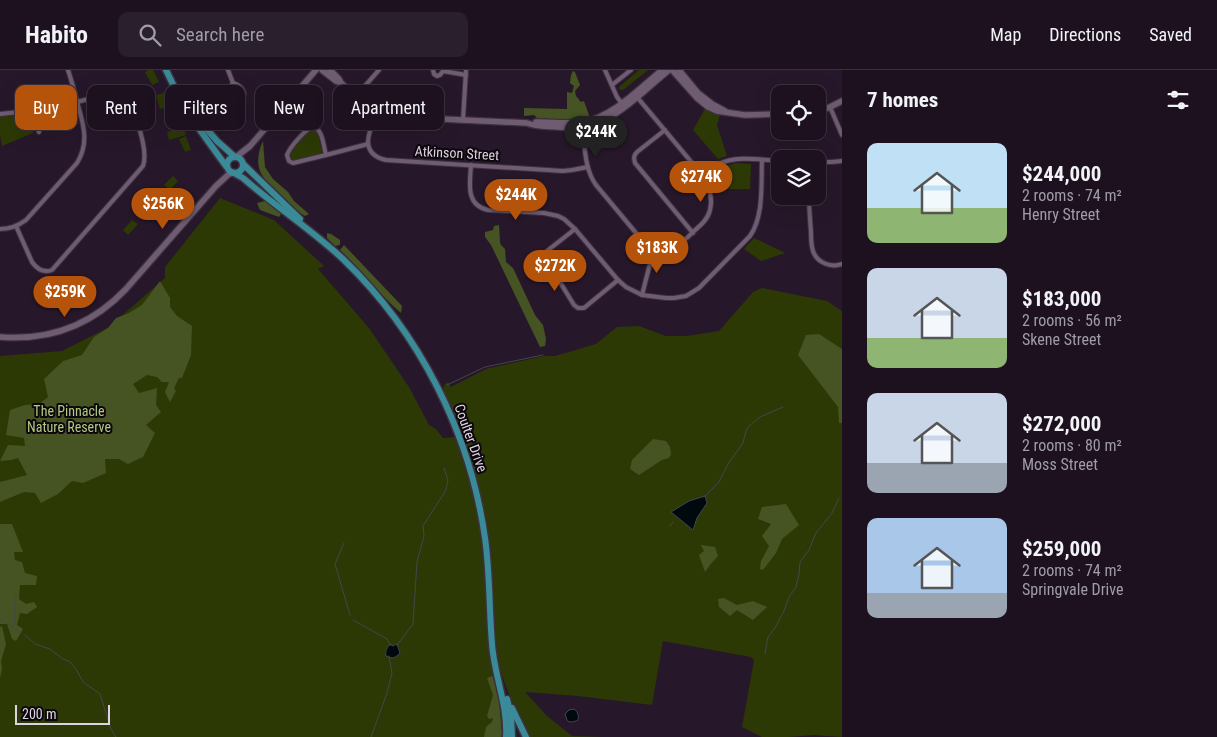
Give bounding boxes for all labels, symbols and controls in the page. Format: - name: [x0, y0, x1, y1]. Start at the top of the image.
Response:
- search box: [118, 12, 468, 57]
- text: Habito: [25, 21, 88, 49]
- icon: search: [136, 21, 164, 49]
- text: Search here: [176, 23, 264, 46]
- text: Map: [990, 24, 1021, 45]
- text: Directions: [1049, 24, 1121, 45]
- text: Saved: [1149, 24, 1192, 45]
- chip: Buy: [15, 85, 77, 130]
- chip: Rent: [87, 85, 155, 130]
- chip: Filters: [165, 85, 245, 130]
- chip: New: [255, 85, 323, 130]
- chip: Apartment: [333, 85, 444, 130]
- map controls: [771, 85, 826, 205]
- button: locate: [771, 85, 826, 140]
- icon: filters: [1164, 86, 1192, 114]
- text: 7 homes: [867, 88, 938, 112]
- pin: $244K: [561, 116, 631, 158]
- text: $244K: [575, 122, 617, 141]
- street label: Atkinson Street: [414, 143, 500, 163]
- button: layers: [771, 150, 826, 205]
- pin: $274K: [666, 160, 736, 203]
- text: $244,000: [1022, 162, 1101, 186]
- icon: home: [907, 163, 967, 223]
- text: $274K: [680, 167, 722, 186]
- pin: $244K: [481, 178, 551, 221]
- text: $244K: [495, 185, 537, 204]
- text: 2 rooms · 74 m²: [1022, 186, 1122, 205]
- pin: $256K: [128, 188, 198, 230]
- text: $256K: [142, 194, 184, 213]
- text: Henry Street: [1022, 205, 1100, 224]
- pin: $183K: [622, 232, 692, 274]
- text: $183K: [636, 238, 678, 257]
- pin: $272K: [520, 250, 590, 292]
- text: $272K: [534, 256, 576, 275]
- pin: $259K: [30, 276, 100, 318]
- text: $259K: [44, 282, 86, 301]
- text: $183,000: [1022, 287, 1101, 311]
- icon: home: [907, 288, 967, 348]
- text: 2 rooms · 56 m²: [1022, 311, 1122, 330]
- text: Skene Street: [1022, 330, 1101, 349]
- street label: Coulter Drive: [451, 402, 491, 475]
- park label: The Pinnacle Nature Reserve: [27, 403, 111, 435]
- text: $272,000: [1022, 412, 1101, 436]
- icon: home: [907, 413, 967, 473]
- text: 2 rooms · 80 m²: [1022, 436, 1122, 455]
- text: Moss Street: [1022, 455, 1098, 474]
- text: $259,000: [1022, 537, 1101, 561]
- icon: home: [907, 538, 967, 598]
- text: 2 rooms · 74 m²: [1022, 561, 1122, 580]
- text: Springvale Drive: [1022, 580, 1124, 599]
- scale bar: [15, 702, 110, 725]
- text: 200 m: [22, 706, 57, 722]

